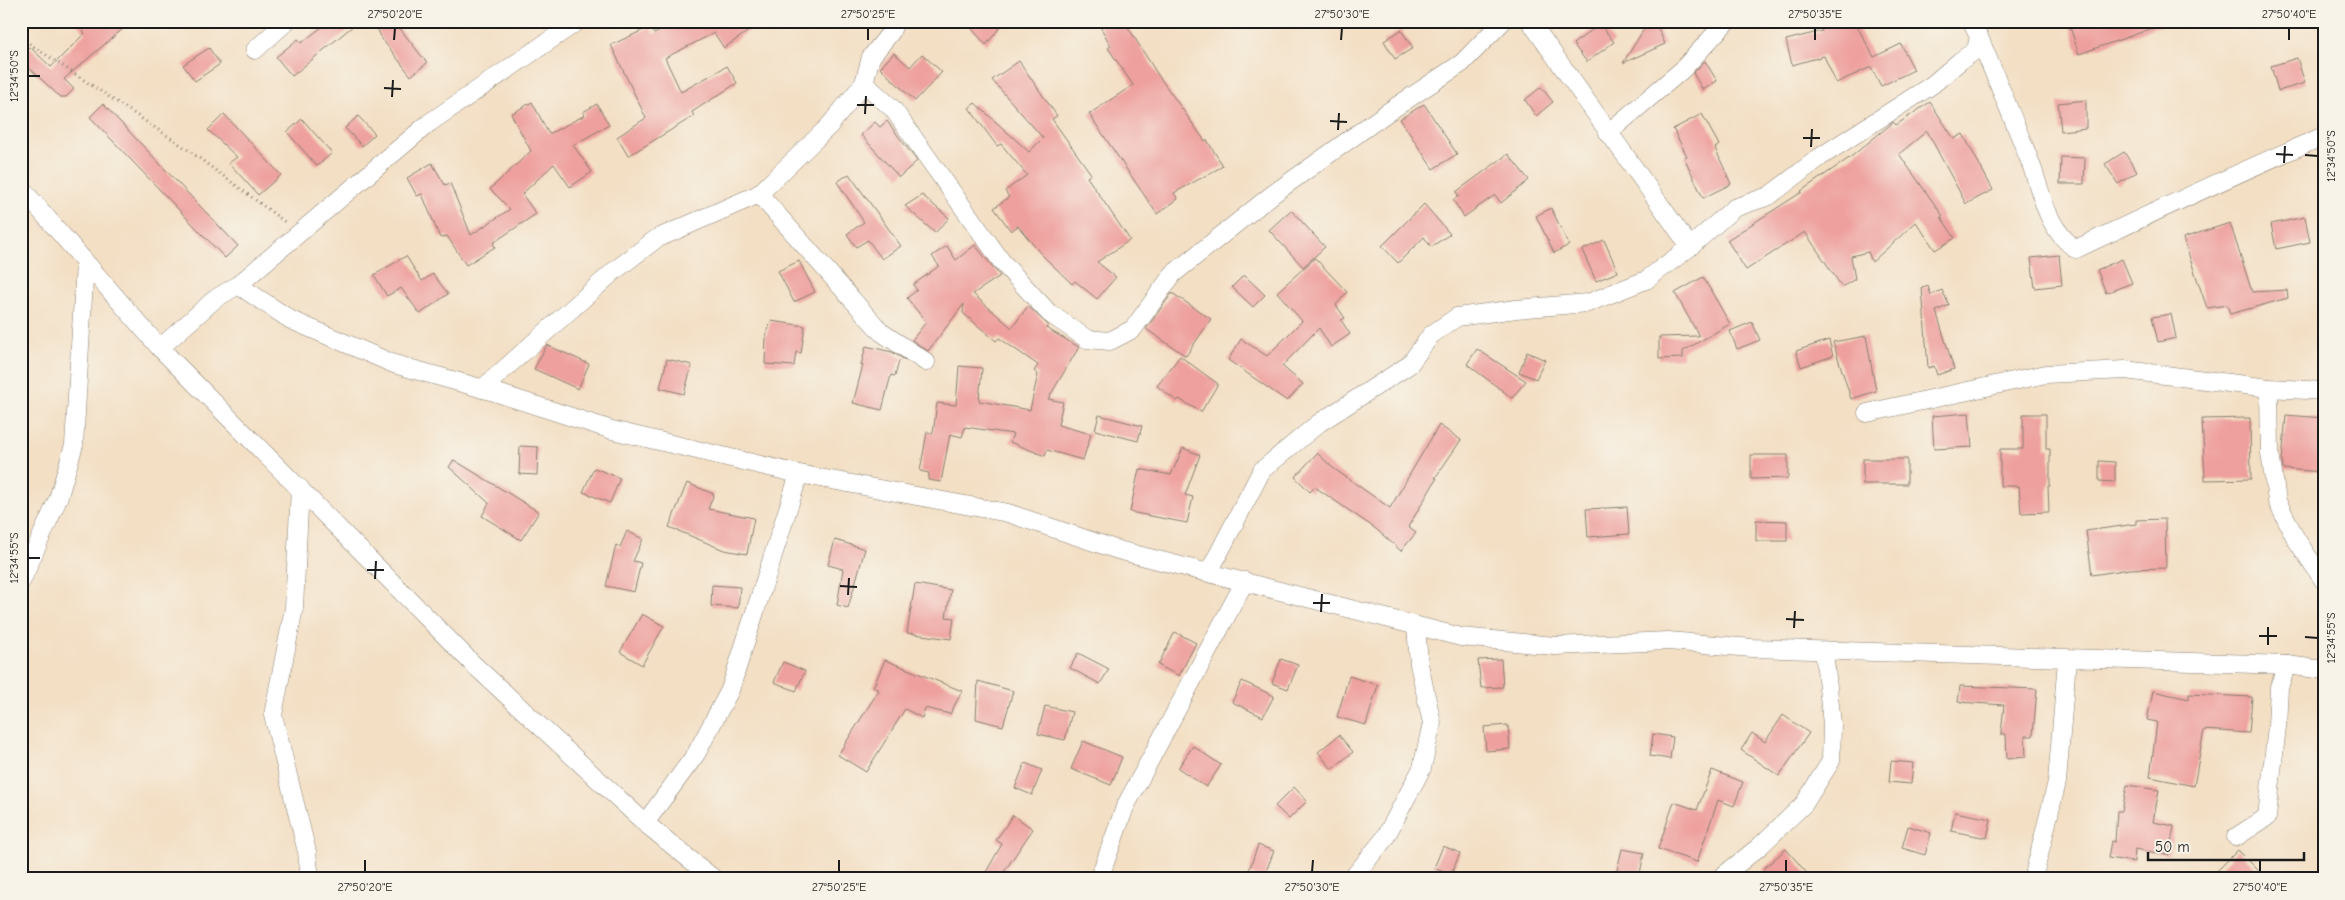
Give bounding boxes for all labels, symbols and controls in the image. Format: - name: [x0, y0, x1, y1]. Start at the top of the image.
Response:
- text: 27°50'20"E: [367, 7, 423, 21]
- text: 27°50'25"E: [841, 7, 895, 21]
- text: 27°50'30"E: [1315, 7, 1369, 21]
- text: 27°50'35"E: [1788, 7, 1842, 21]
- text: 27°50'40"E: [2262, 7, 2316, 21]
- text: 12°34'50"S: [7, 50, 21, 102]
- text: 12°34'50"S: [2324, 130, 2338, 182]
- text: 12°34'55"S: [7, 532, 21, 584]
- text: 12°34'55"S: [2324, 612, 2338, 664]
- scale bar: [2148, 830, 2304, 862]
- text: 50 m: [2155, 838, 2190, 856]
- text: 27°50'20"E: [337, 880, 393, 894]
- text: 27°50'25"E: [812, 880, 866, 894]
- text: 27°50'30"E: [1285, 880, 1339, 894]
- text: 27°50'35"E: [1759, 880, 1813, 894]
- text: 27°50'40"E: [2233, 880, 2287, 894]

